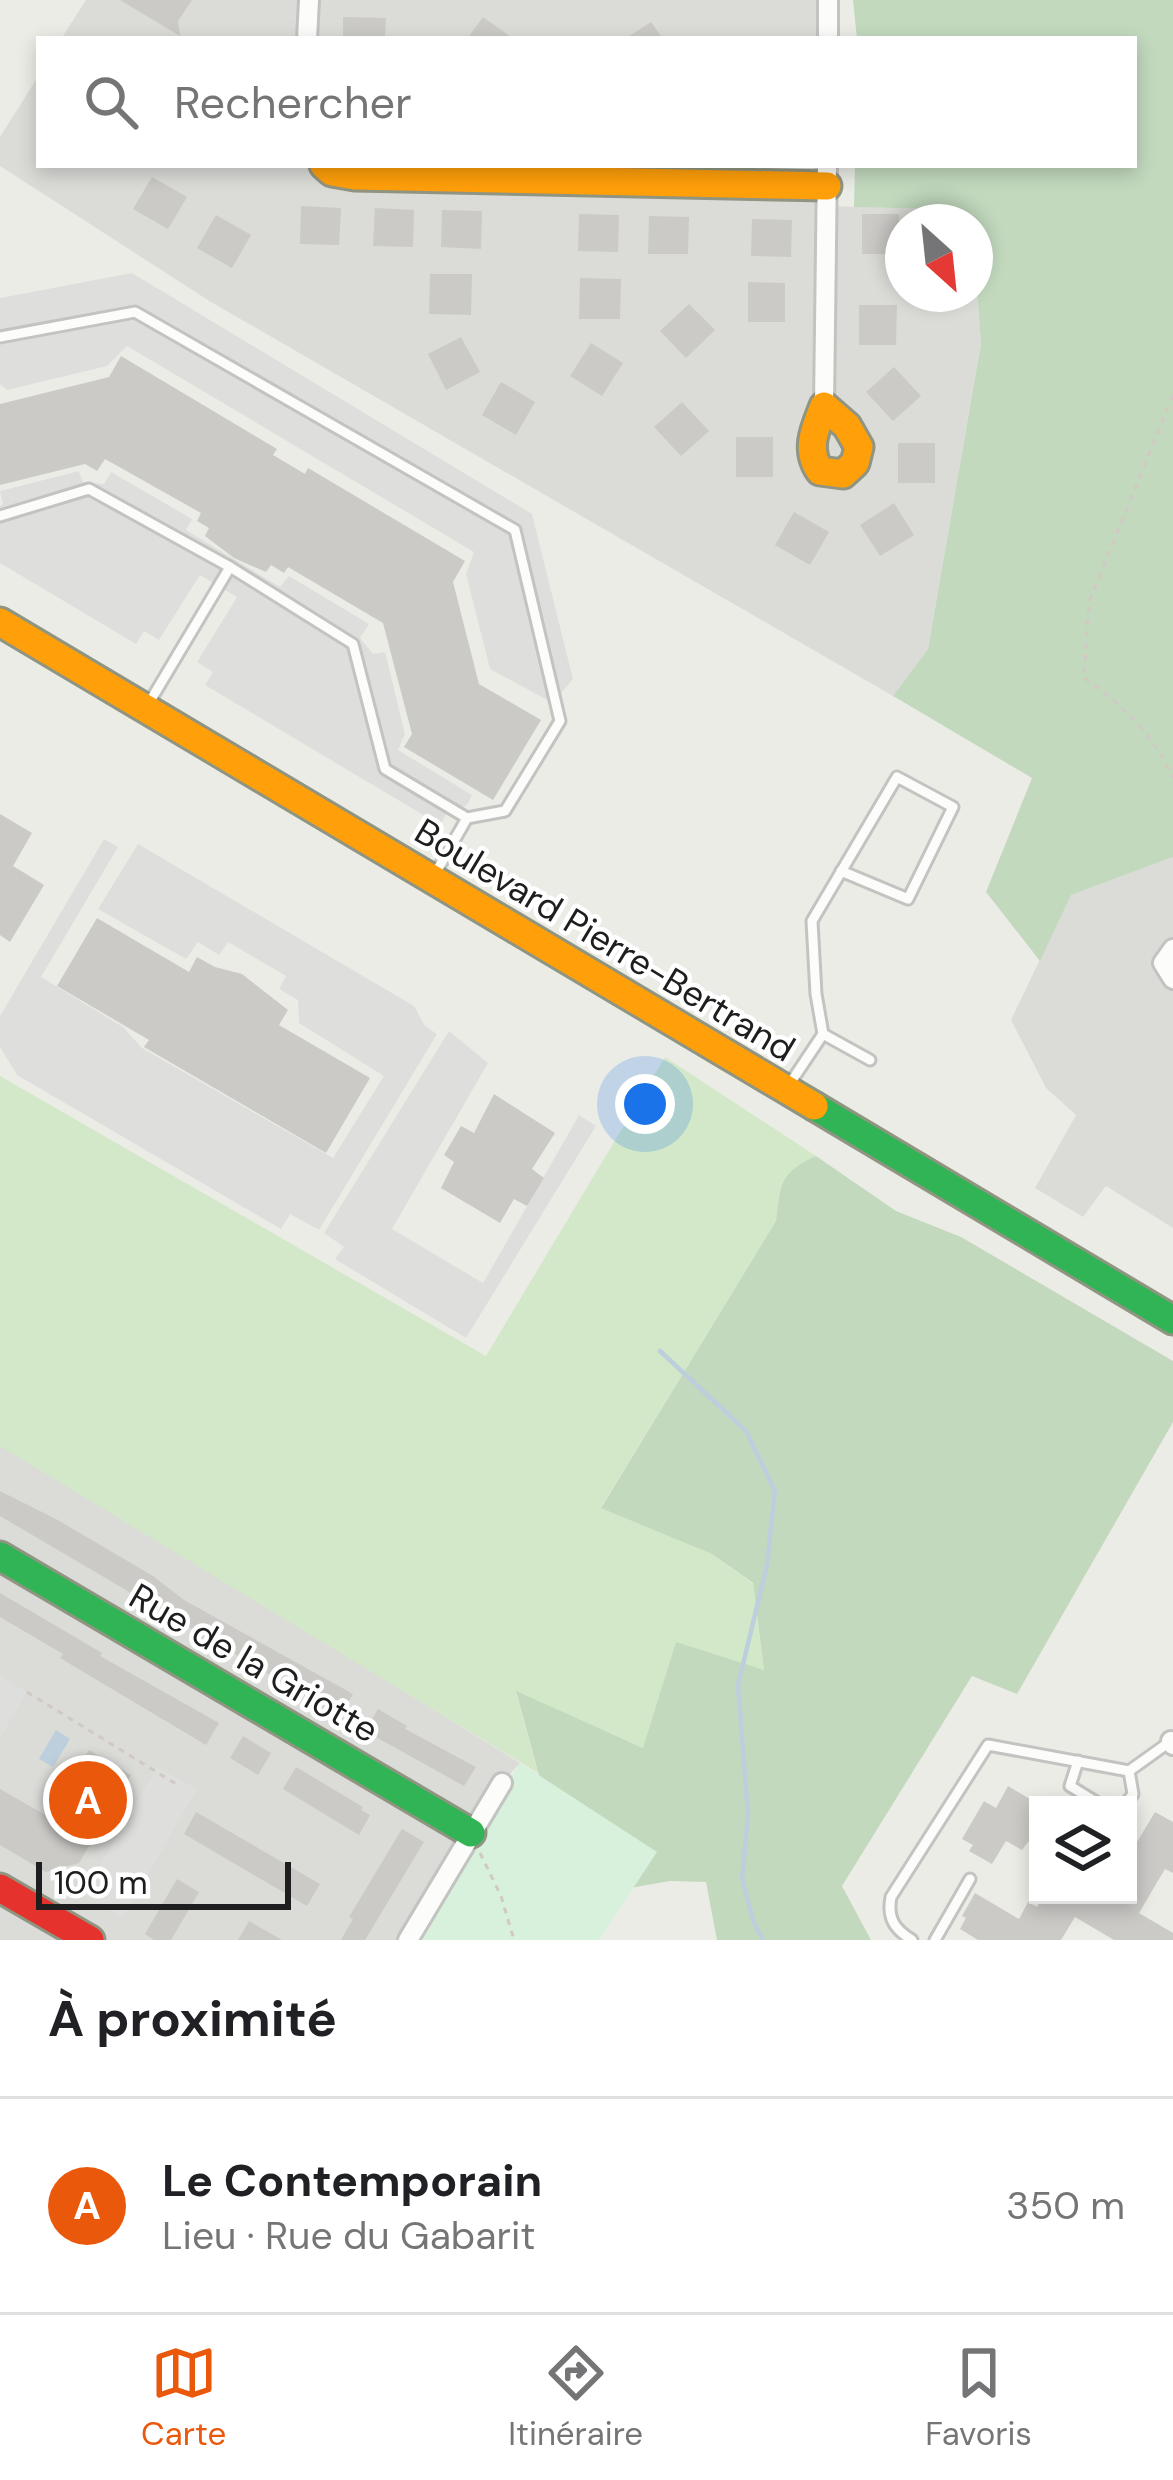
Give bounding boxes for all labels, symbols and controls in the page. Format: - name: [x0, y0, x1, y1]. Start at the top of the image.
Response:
- search box: [36, 36, 1137, 168]
- icon: search: [78, 69, 144, 135]
- text: Rechercher: [174, 73, 412, 132]
- north arrow: [885, 204, 993, 312]
- street label: Boulevard Pierre-Bertrand: [406, 808, 804, 1072]
- your location: [615, 1074, 675, 1134]
- street label: Rue de la Griotte: [121, 1573, 387, 1753]
- pin: A: [49, 1755, 127, 1845]
- map controls: [1029, 1796, 1137, 1904]
- button: layers: [1029, 1796, 1137, 1904]
- scale bar: [36, 1856, 291, 1909]
- text: 100 m: [54, 1861, 148, 1904]
- text: À proximité: [48, 1985, 337, 2052]
- text: Le Contemporain: [162, 2151, 542, 2210]
- text: A: [73, 2180, 101, 2231]
- text: 350 m: [1006, 2180, 1125, 2231]
- text: Lieu · Rue du Gabarit: [162, 2210, 536, 2261]
- tab: Carte: [141, 2340, 226, 2455]
- tab: Itinéraire: [508, 2340, 643, 2455]
- tab: Favoris: [925, 2340, 1032, 2455]

